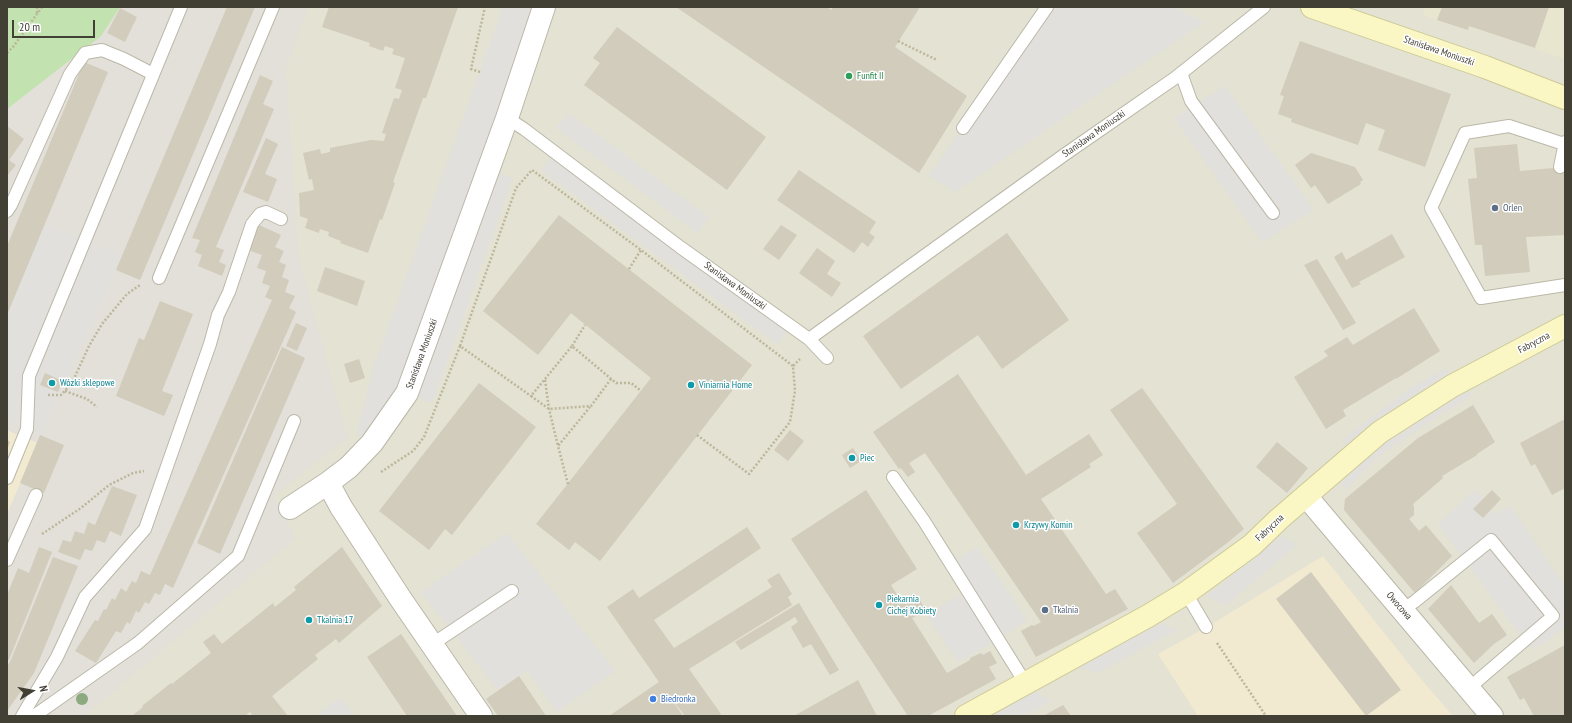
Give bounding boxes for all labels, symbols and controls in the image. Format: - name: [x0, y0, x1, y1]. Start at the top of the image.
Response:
- scale bar: [14, 12, 97, 38]
- text: 20 m: [19, 19, 40, 34]
- street label: Stanisława Moniuszki: [1402, 33, 1476, 69]
- place label: Funfit II: [857, 70, 884, 82]
- marker: Funfit II: [844, 71, 854, 81]
- street label: Stanisława Moniuszki: [1060, 108, 1128, 160]
- place label: Orlen: [1503, 202, 1522, 214]
- marker: Orlen: [1490, 203, 1500, 213]
- street label: Stanisława Moniuszki: [702, 259, 768, 313]
- street label: Stanisława Moniuszki: [404, 317, 440, 391]
- street label: Fabryczna: [1516, 330, 1552, 356]
- place label: Wózki sklepowe: [60, 377, 115, 389]
- marker: Wózki sklepowe: [47, 378, 57, 388]
- place label: Viniarnia Home: [699, 379, 752, 391]
- marker: Viniarnia Home: [686, 380, 696, 390]
- place label: Piec: [860, 452, 874, 464]
- marker: Piec: [847, 453, 857, 463]
- street label: Fabryczna: [1253, 512, 1287, 544]
- place label: Krzywy Komin: [1024, 519, 1073, 531]
- marker: Krzywy Komin: [1011, 520, 1021, 530]
- street label: Owocowa: [1384, 590, 1414, 622]
- place label: Piekarnia Cichej Kobiety: [887, 593, 936, 616]
- marker: Piekarnia Cichej Kobiety: [874, 600, 884, 610]
- place label: Tkalnia: [1053, 604, 1078, 616]
- marker: Tkalnia: [1040, 605, 1050, 615]
- place label: Tkalnia 17: [317, 614, 353, 626]
- marker: Tkalnia 17: [304, 615, 314, 625]
- north arrow: [12, 671, 52, 711]
- text: N: [36, 684, 51, 693]
- place label: Biedronka: [661, 693, 696, 705]
- marker: Biedronka: [648, 694, 658, 704]

